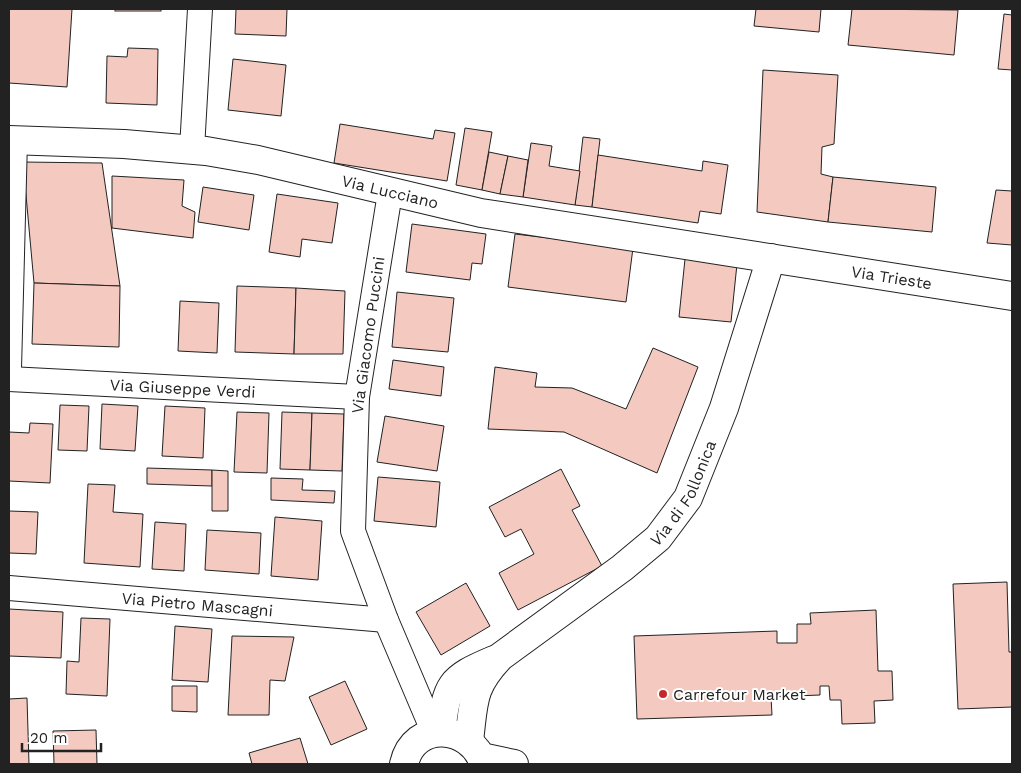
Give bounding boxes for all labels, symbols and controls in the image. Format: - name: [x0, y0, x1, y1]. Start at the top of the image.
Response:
- street label: Via Lucciano: [340, 171, 440, 212]
- street label: Via Giacomo Puccini: [348, 255, 388, 415]
- street label: Via Trieste: [850, 262, 933, 293]
- street label: Via Giuseppe Verdi: [109, 375, 256, 401]
- street label: Via di Follonica: [646, 437, 720, 550]
- street label: Via Pietro Mascagni: [121, 588, 274, 620]
- place label: Carrefour Market: [673, 685, 806, 704]
- marker: Carrefour Market: [657, 688, 669, 700]
- scale bar: [22, 720, 101, 752]
- text: 20 m: [30, 729, 68, 747]

